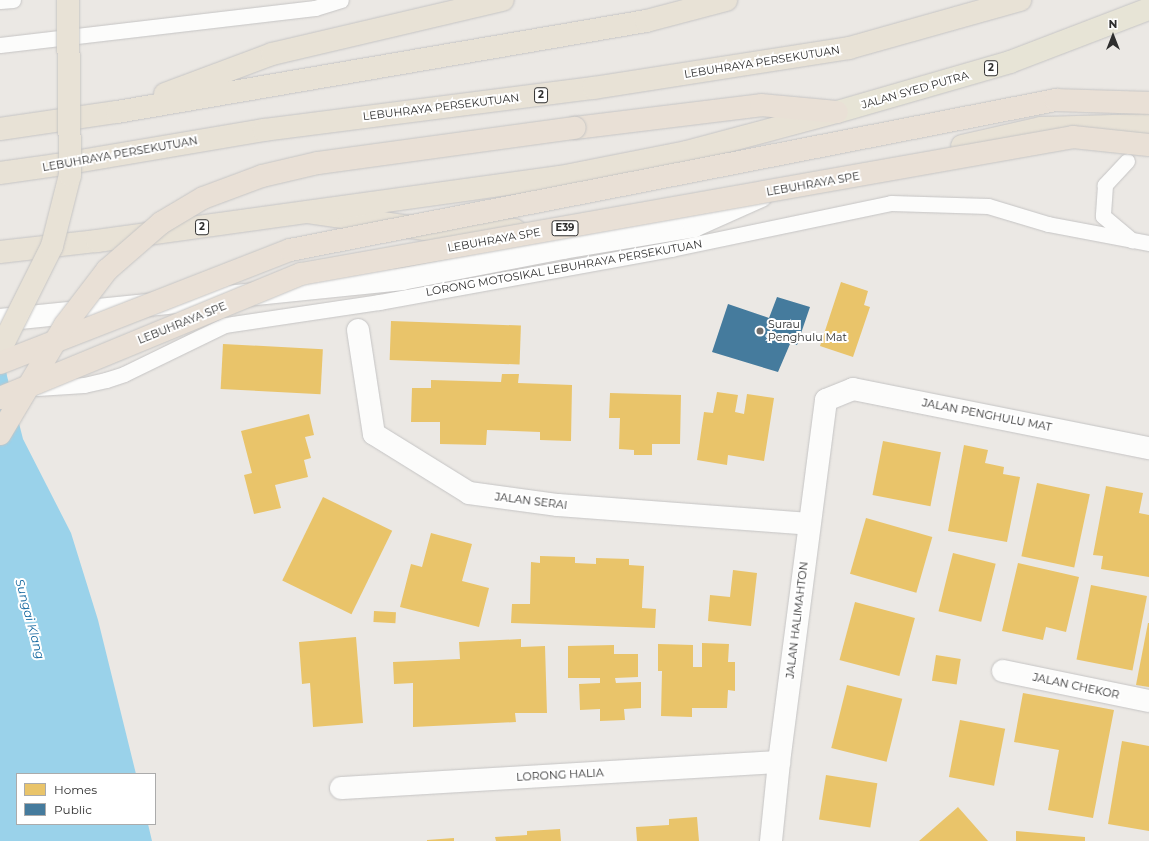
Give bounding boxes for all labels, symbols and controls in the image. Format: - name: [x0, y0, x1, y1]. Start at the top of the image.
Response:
- north arrow: [1093, 16, 1133, 56]
- text: N: [1109, 17, 1117, 31]
- street label: LEBUHRAYA PERSEKUTUAN: [683, 43, 841, 81]
- road number: 2: [984, 60, 998, 76]
- street label: JALAN SYED PUTRA: [860, 68, 970, 112]
- road number: 2: [534, 87, 548, 103]
- street label: LEBUHRAYA PERSEKUTUAN: [362, 91, 520, 123]
- street label: LEBUHRAYA PERSEKUTUAN: [41, 134, 199, 174]
- street label: LEBUHRAYA SPE: [765, 169, 861, 199]
- road number: 2: [195, 219, 209, 235]
- road number: E39: [551, 220, 579, 236]
- street label: LEBUHRAYA SPE: [446, 225, 542, 255]
- street label: LORONG MOTOSIKAL LEBUHRAYA PERSEKUTUAN: [425, 237, 703, 299]
- street label: LEBUHRAYA SPE: [136, 299, 228, 347]
- place label: Surau Penghulu Mat: [768, 318, 847, 344]
- marker: Surau Penghulu Mat: [755, 326, 765, 336]
- street label: JALAN PENGHULU MAT: [921, 396, 1053, 434]
- street label: JALAN SERAI: [494, 490, 568, 512]
- street label: JALAN HALIMAHTON: [783, 561, 811, 679]
- water label: Sungai Klang: [12, 577, 48, 661]
- street label: JALAN CHEKOR: [1032, 670, 1120, 702]
- street label: LORONG HALIA: [516, 766, 604, 784]
- legend: [16, 773, 156, 825]
- text: Homes: [54, 782, 97, 797]
- text: Public: [54, 802, 92, 817]

